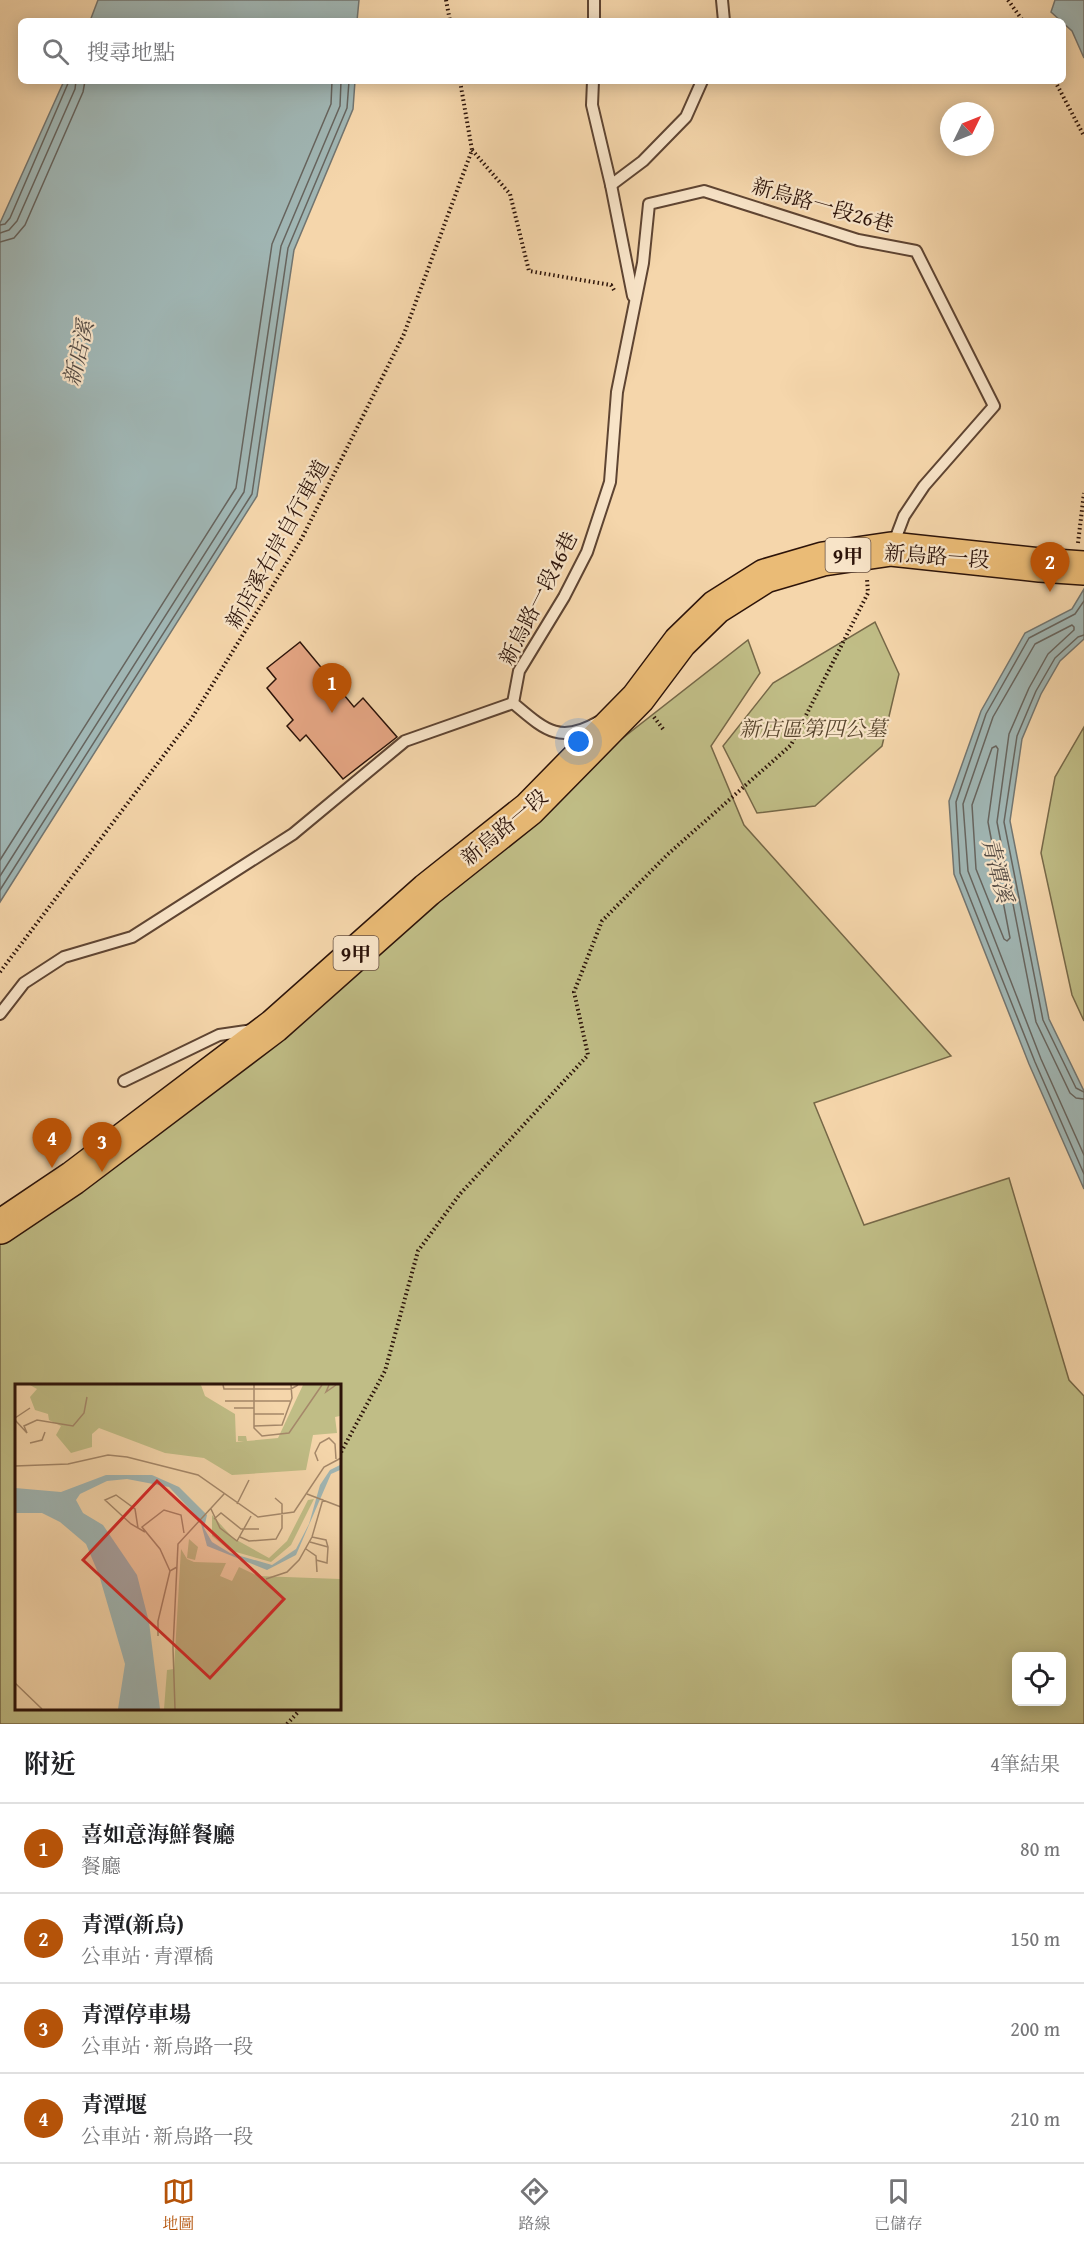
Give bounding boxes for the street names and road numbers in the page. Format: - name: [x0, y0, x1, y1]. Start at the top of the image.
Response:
- street label: 新烏路一段26巷: [748, 170, 898, 240]
- street label: 新店溪右岸自行車道: [218, 454, 336, 634]
- street label: 新烏路一段46巷: [491, 526, 585, 670]
- street label: 新烏路一段: [884, 537, 990, 575]
- road number: 9甲: [826, 538, 870, 572]
- street label: 新烏路一段: [454, 781, 554, 873]
- road number: 9甲: [334, 936, 378, 970]

